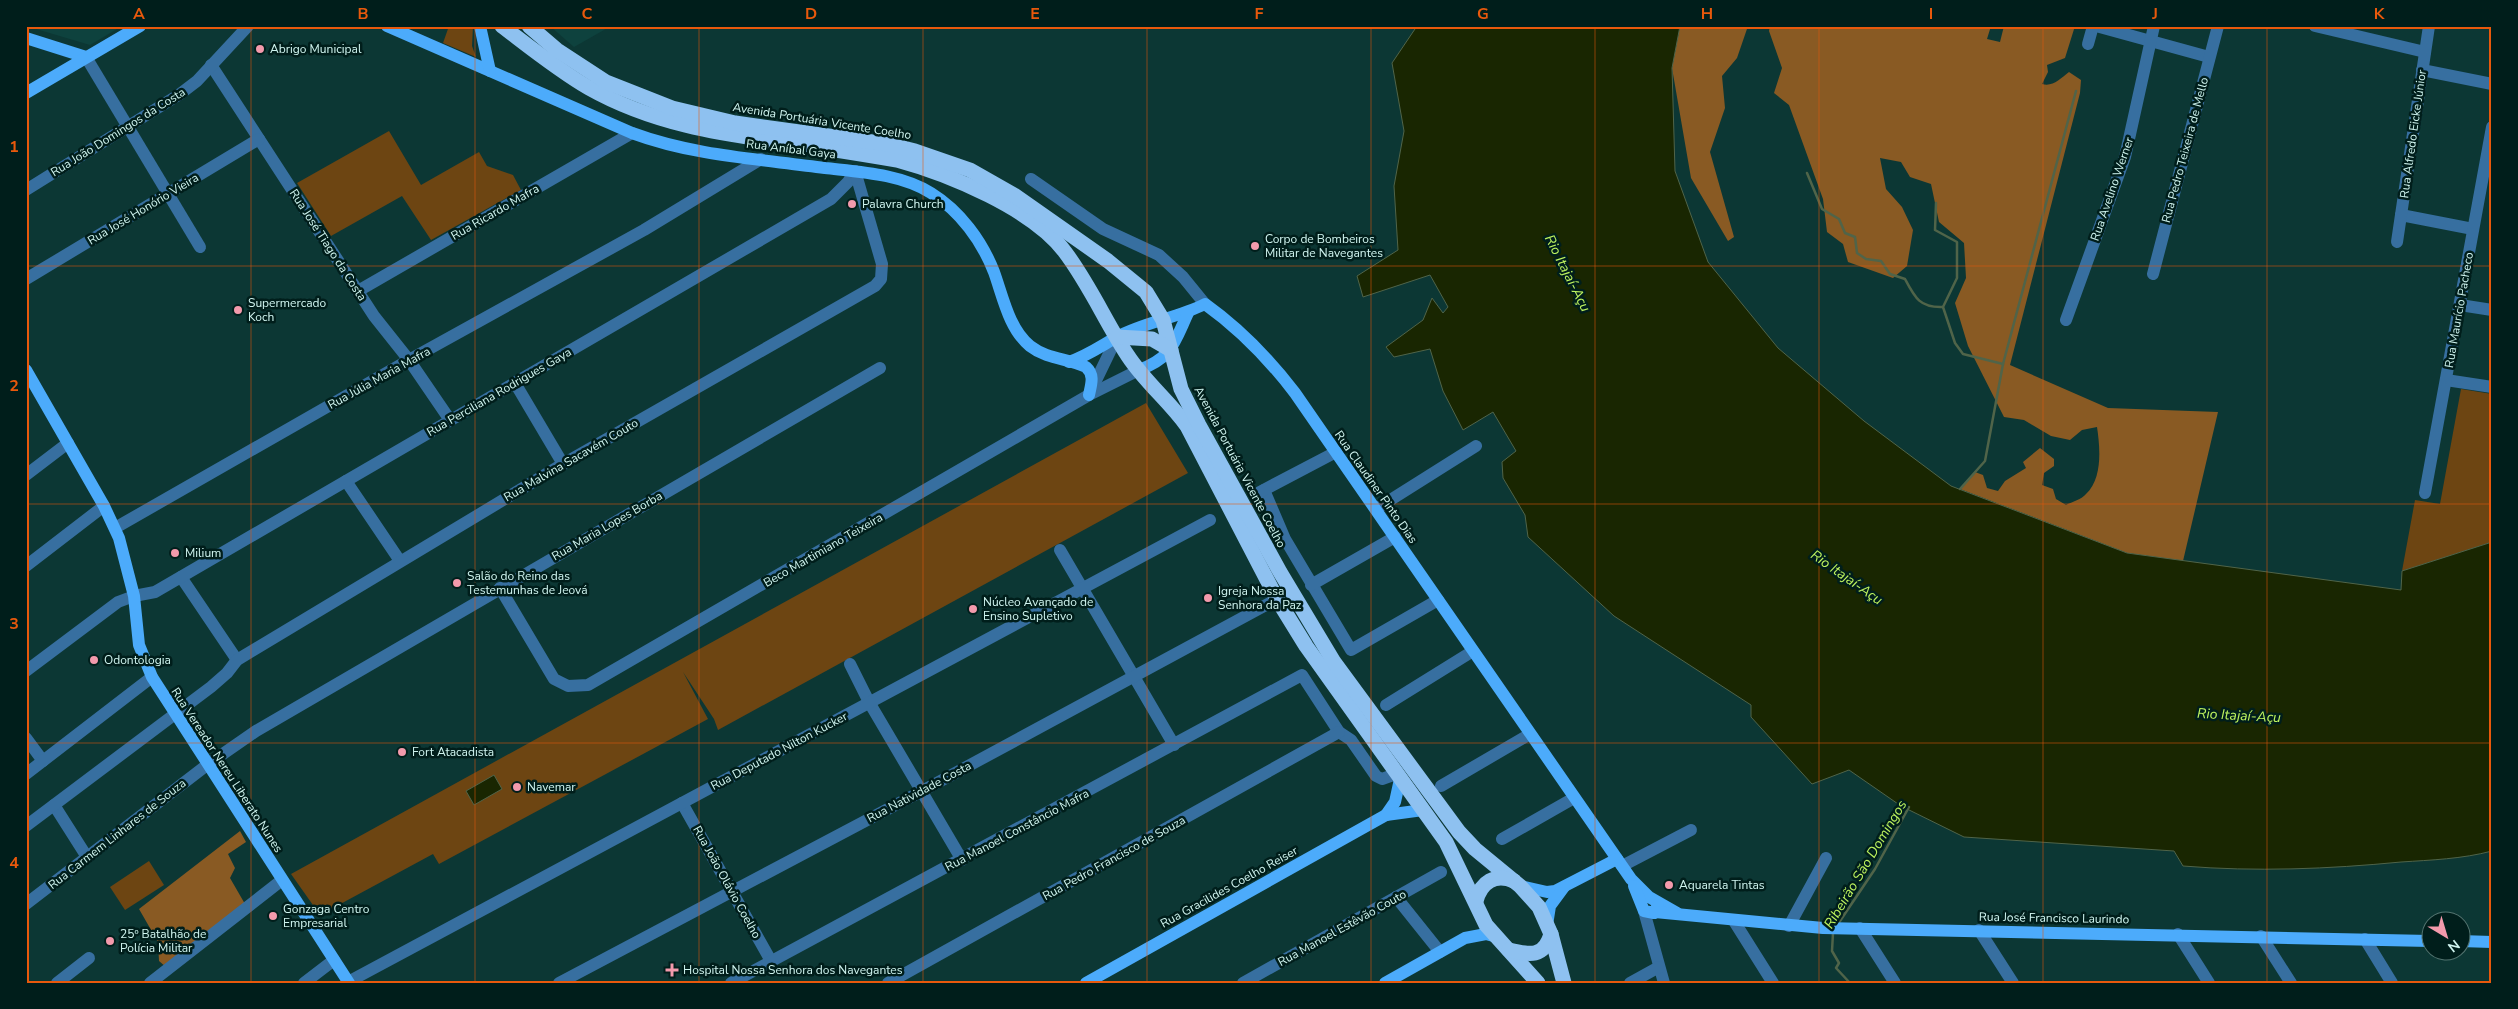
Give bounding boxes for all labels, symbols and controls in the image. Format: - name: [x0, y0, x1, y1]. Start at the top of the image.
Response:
- text: A: [133, 3, 145, 25]
- text: B: [357, 3, 369, 25]
- text: C: [582, 3, 593, 25]
- text: D: [805, 3, 817, 25]
- text: E: [1030, 3, 1040, 25]
- text: F: [1255, 3, 1264, 25]
- text: G: [1477, 3, 1489, 25]
- text: H: [1701, 3, 1713, 25]
- text: I: [1929, 3, 1933, 25]
- text: J: [2151, 3, 2158, 25]
- text: K: [2374, 3, 2386, 25]
- place label: Abrigo Municipal: [270, 41, 362, 57]
- marker: Abrigo Municipal: [254, 43, 266, 55]
- street label: Rua Alfredo Eicke Júnior: [2396, 68, 2430, 199]
- street label: Rua Pedro Teixeira de Mello: [2158, 75, 2212, 225]
- street label: Rua João Domingos da Costa: [48, 84, 188, 180]
- street label: Avenida Portuária Vicente Coelho: [732, 99, 913, 143]
- street label: Rua Avelino Werner: [2087, 134, 2137, 243]
- text: 1: [9, 136, 19, 158]
- street label: Rua Aníbal Gaya: [745, 136, 837, 162]
- street label: Rua José Honório Vieira: [84, 169, 202, 249]
- street label: Rua Ricardo Mafra: [448, 180, 542, 244]
- street label: Rua José Tiago da Costa: [286, 186, 370, 304]
- place label: Palavra Church: [862, 196, 944, 212]
- marker: Palavra Church: [846, 198, 858, 210]
- place label: Corpo de Bombeiros Militar de Navegantes: [1265, 231, 1383, 261]
- water label: Rio Itajaí-Açu: [1540, 231, 1595, 315]
- marker: Corpo de Bombeiros Militar de Navegantes: [1249, 240, 1261, 252]
- street label: Rua Maurício Pacheco: [2441, 251, 2477, 369]
- place label: Supermercado Koch: [248, 295, 327, 325]
- marker: Supermercado Koch: [232, 304, 244, 316]
- street label: Rua Júlia Maria Mafra: [325, 343, 433, 413]
- street label: Rua Perciliana Rodrigues Gaya: [424, 344, 574, 440]
- text: 2: [9, 375, 19, 397]
- street label: Avenida Portuária Vicente Coelho: [1191, 384, 1290, 551]
- street label: Rua Malvina Sacavém Couto: [501, 415, 641, 505]
- street label: Rua Claudiner Pinto Dias: [1331, 427, 1421, 547]
- street label: Rua Maria Lopes Borba: [549, 488, 665, 564]
- street label: Beco Martimiano Teixeira: [760, 509, 886, 591]
- place label: Milium: [185, 545, 221, 561]
- water label: Rio Itajaí-Açu: [1807, 546, 1887, 609]
- marker: Milium: [169, 547, 181, 559]
- place label: Salão do Reino das Testemunhas de Jeová: [467, 568, 588, 598]
- marker: Salão do Reino das Testemunhas de Jeová: [451, 577, 463, 589]
- place label: Igreja Nossa Senhora da Paz: [1218, 583, 1302, 613]
- marker: Igreja Nossa Senhora da Paz: [1202, 592, 1214, 604]
- place label: Núcleo Avançado de Ensino Supletivo: [983, 594, 1093, 624]
- marker: Núcleo Avançado de Ensino Supletivo: [967, 603, 979, 615]
- text: 3: [9, 613, 19, 635]
- place label: Odontologia: [104, 652, 171, 668]
- marker: Odontologia: [88, 654, 100, 666]
- street label: Rua Vereador Nereu Liberato Nunes: [168, 684, 287, 856]
- water label: Rio Itajaí-Açu: [2197, 704, 2282, 727]
- street label: Rua Deputado Nilton Kucker: [708, 708, 851, 794]
- place label: Fort Atacadista: [412, 744, 494, 760]
- marker: Fort Atacadista: [396, 746, 408, 758]
- street label: Rua Natividade Costa: [864, 758, 974, 826]
- street label: Rua Carmem Linhares de Souza: [45, 775, 189, 893]
- place label: Navemar: [527, 779, 576, 795]
- marker: Navemar: [511, 781, 523, 793]
- street label: Rua Manoel Constâncio Mafra: [942, 785, 1092, 875]
- water label: Ribeirão São Domingos: [1820, 796, 1911, 932]
- street label: Rua Pedro Francisco de Souza: [1040, 812, 1188, 904]
- street label: Rua João Olávio Coelho: [689, 823, 765, 941]
- street label: Rua Gracilides Coelho Reiser: [1157, 842, 1301, 932]
- text: 4: [9, 852, 19, 874]
- place label: Aquarela Tintas: [1679, 877, 1765, 893]
- marker: Aquarela Tintas: [1663, 879, 1675, 891]
- street label: Rua Manoel Estêvão Couto: [1275, 886, 1409, 970]
- place label: Gonzaga Centro Empresarial: [283, 901, 370, 931]
- street label: Rua José Francisco Laurindo: [1979, 909, 2130, 927]
- marker: Gonzaga Centro Empresarial: [267, 910, 279, 922]
- north arrow: [2420, 912, 2470, 962]
- place label: 25º Batalhão de Polícia Militar: [120, 926, 206, 956]
- marker: 25º Batalhão de Polícia Militar: [104, 935, 116, 947]
- text: N: [2444, 935, 2464, 957]
- place label: Hospital Nossa Senhora dos Navegantes: [683, 962, 903, 978]
- marker: Hospital Nossa Senhora dos Navegantes: [665, 963, 679, 977]

